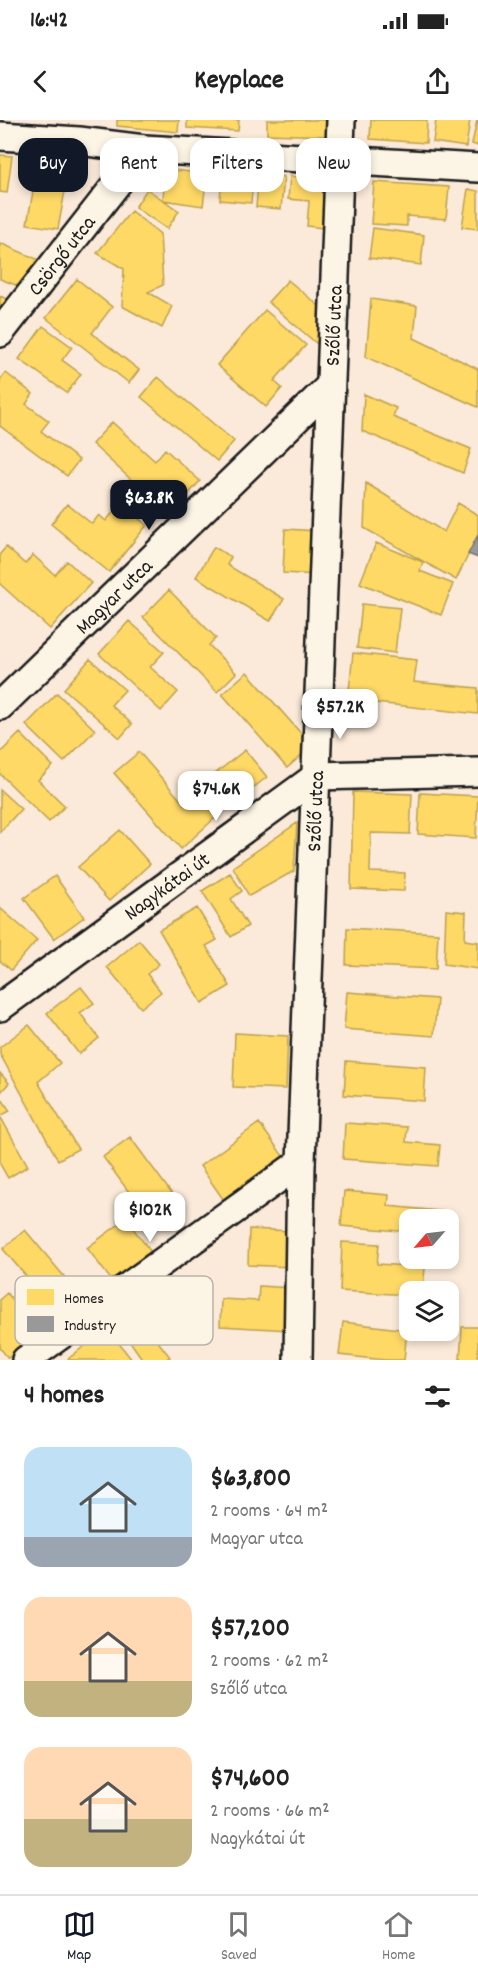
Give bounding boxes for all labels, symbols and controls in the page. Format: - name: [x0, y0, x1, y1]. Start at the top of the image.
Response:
- text: 16:42: [30, 6, 68, 37]
- text: Keyplace: [194, 62, 284, 101]
- icon: back: [24, 65, 57, 98]
- icon: share: [421, 65, 454, 98]
- chip: Buy: [18, 138, 88, 192]
- chip: Rent: [100, 138, 178, 192]
- chip: Filters: [190, 138, 284, 192]
- chip: New: [296, 138, 371, 192]
- street label: Csörgő utca: [22, 209, 105, 303]
- street label: Szőlő utca: [320, 284, 353, 367]
- pin: $63.8K: [100, 480, 198, 531]
- text: $63.8K: [124, 485, 174, 513]
- street label: Magyar utca: [70, 553, 162, 643]
- pin: $57.2K: [291, 689, 389, 740]
- text: $57.2K: [316, 694, 364, 722]
- street label: Szőlő utca: [301, 769, 334, 852]
- pin: $74.6K: [167, 771, 265, 822]
- text: $74.6K: [192, 776, 240, 804]
- street label: Nagykátai út: [119, 846, 218, 930]
- pin: $102K: [108, 1192, 192, 1243]
- text: $102K: [128, 1197, 172, 1225]
- north arrow: [399, 1209, 459, 1269]
- map controls: [399, 1209, 459, 1341]
- legend: [15, 1276, 213, 1345]
- button: layers: [399, 1281, 459, 1341]
- text: Homes: [64, 1288, 104, 1311]
- text: Industry: [64, 1315, 116, 1338]
- text: 4 homes: [24, 1378, 104, 1415]
- icon: filters: [421, 1380, 454, 1413]
- text: $63,800: [210, 1461, 291, 1498]
- icon: home: [72, 1471, 144, 1543]
- text: 2 rooms · 64 m²: [210, 1498, 328, 1526]
- text: Magyar utca: [210, 1526, 303, 1554]
- text: $57,200: [210, 1611, 290, 1648]
- icon: home: [72, 1621, 144, 1693]
- text: 2 rooms · 62 m²: [210, 1648, 329, 1676]
- text: Szőlő utca: [210, 1676, 287, 1704]
- text: $74,600: [210, 1761, 290, 1798]
- icon: home: [72, 1771, 144, 1843]
- text: 2 rooms · 66 m²: [210, 1798, 330, 1826]
- text: Nagykátai út: [210, 1826, 305, 1854]
- tab: Map: [63, 1908, 96, 1967]
- tab: Saved: [221, 1908, 257, 1967]
- tab: Home: [382, 1908, 415, 1967]

